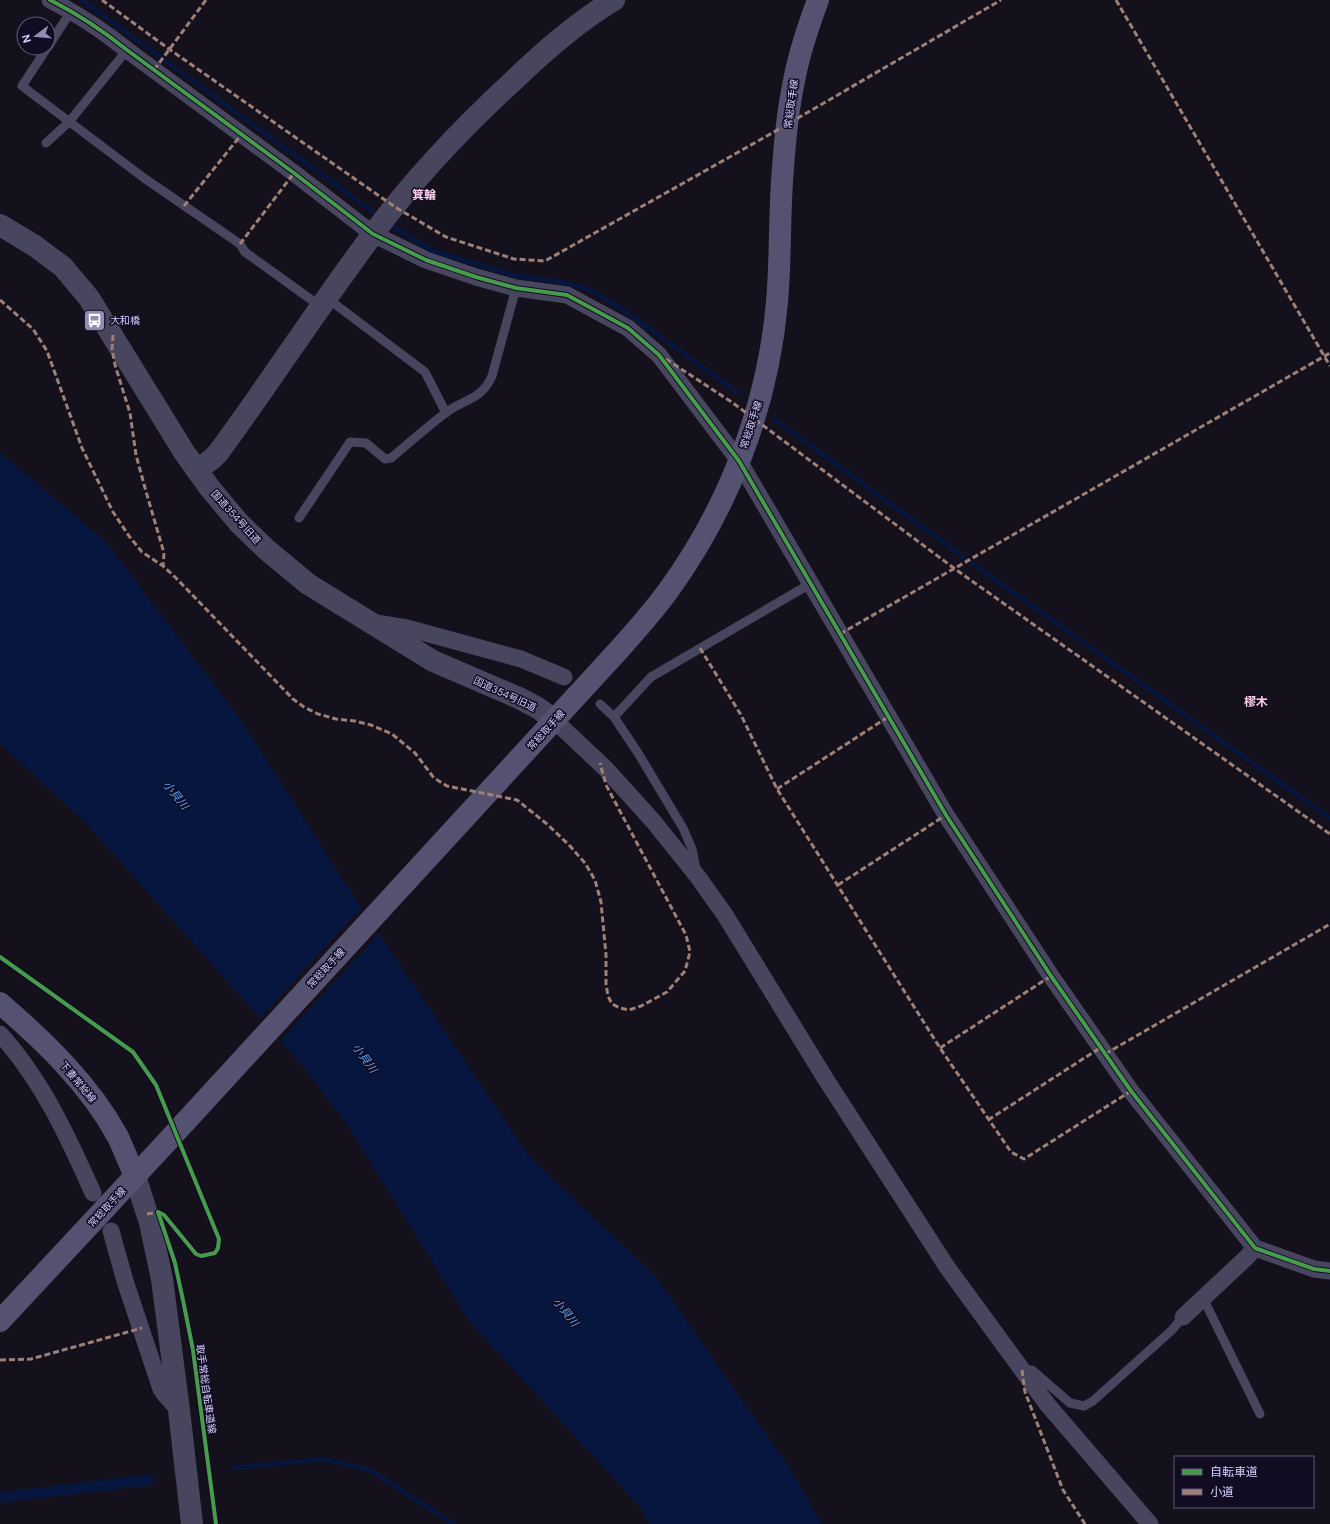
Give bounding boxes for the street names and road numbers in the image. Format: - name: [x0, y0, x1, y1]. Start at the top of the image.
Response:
- street label: 常総取手線: [781, 78, 801, 130]
- street label: 常総取手線: [737, 399, 765, 451]
- street label: 国道354号旧道: [208, 487, 264, 547]
- street label: 国道354号旧道: [471, 674, 539, 714]
- street label: 常総取手線: [524, 707, 568, 753]
- street label: 常総取手線: [304, 945, 348, 991]
- street label: 下妻常総線: [57, 1059, 99, 1105]
- street label: 常総取手線: [85, 1184, 129, 1230]
- street label: 取手常総自転車道線: [193, 1344, 219, 1434]

